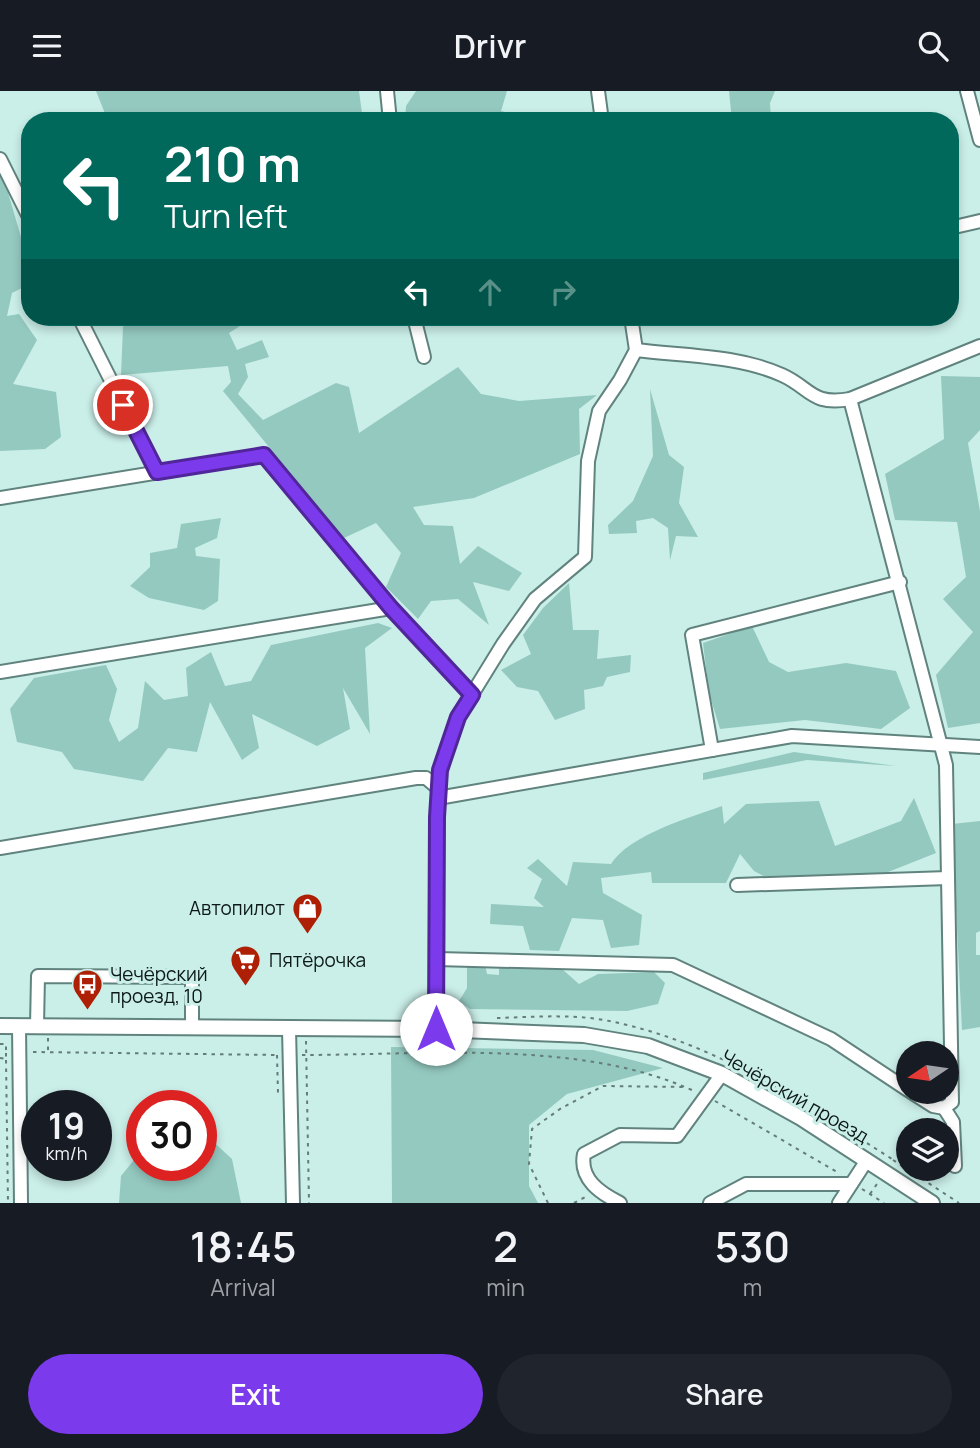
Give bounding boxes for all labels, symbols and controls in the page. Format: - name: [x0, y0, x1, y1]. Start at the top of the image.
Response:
- text: Drivr: [454, 24, 526, 68]
- icon: menu: [28, 27, 66, 65]
- icon: search: [914, 27, 952, 65]
- text: 210 m: [164, 130, 301, 197]
- icon: left: [49, 140, 140, 231]
- text: Turn left: [164, 194, 288, 238]
- icon: left: [398, 273, 436, 311]
- icon: ahead: [471, 273, 509, 311]
- icon: right: [544, 273, 582, 311]
- pin: [93, 375, 153, 435]
- icon: arrive: [104, 386, 142, 424]
- shop icon: Автопилот: [291, 891, 325, 935]
- place label: Автопилот: [189, 895, 285, 921]
- supermarket icon: Пятёрочка: [229, 943, 263, 987]
- place label: Пятёрочка: [269, 947, 366, 973]
- place label: Чечёрский проезд, 10: [110, 961, 208, 1009]
- bus stop icon: Чечёрский проезд, 10: [70, 968, 104, 1012]
- position arrow: [399, 992, 473, 1066]
- north arrow: [896, 1041, 959, 1104]
- map controls: [896, 1041, 959, 1181]
- street label: Чечёрский проезд: [716, 1043, 874, 1149]
- speed limit sign: 30: [126, 1090, 217, 1181]
- text: 19: [48, 1102, 85, 1150]
- button: layers: [896, 1118, 959, 1181]
- text: km/h: [46, 1141, 87, 1165]
- text: 18:45: [190, 1217, 296, 1275]
- text: 2: [493, 1217, 518, 1275]
- text: 530: [715, 1217, 790, 1275]
- text: Arrival: [210, 1271, 276, 1303]
- text: min: [486, 1271, 525, 1303]
- text: m: [743, 1271, 762, 1303]
- button: Exit: [28, 1354, 483, 1434]
- button: Share: [497, 1354, 952, 1434]

